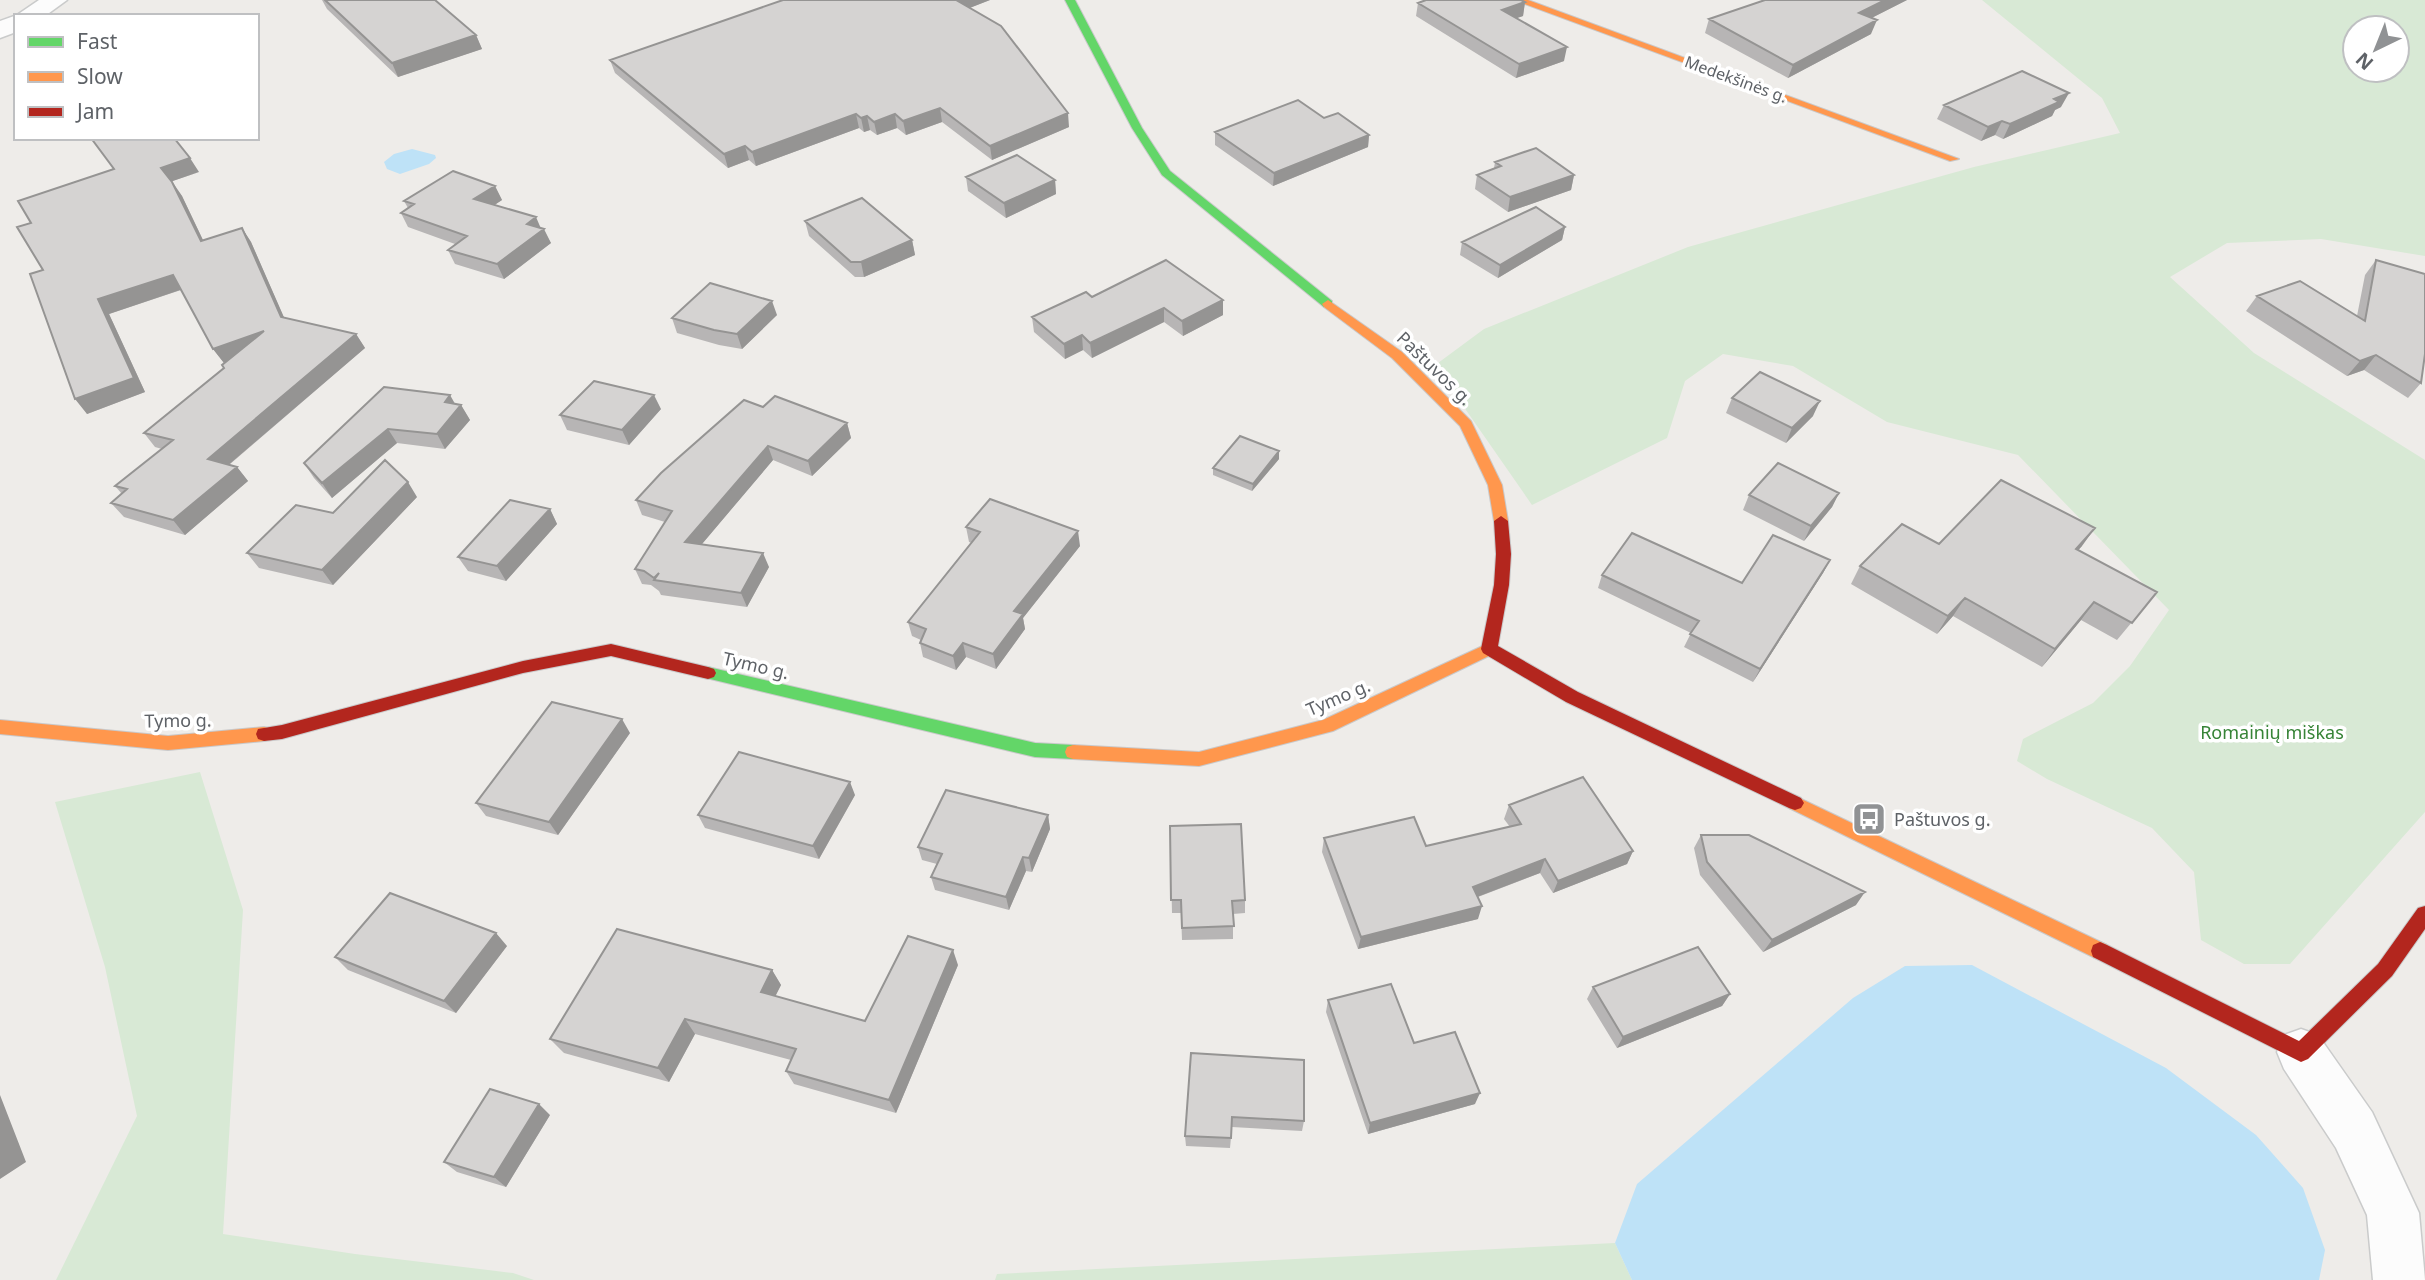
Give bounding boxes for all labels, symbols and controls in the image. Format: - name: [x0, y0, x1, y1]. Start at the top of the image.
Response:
- legend: [14, 14, 259, 140]
- north arrow: [2341, 14, 2411, 84]
- text: Fast: [77, 27, 118, 55]
- text: N: [2350, 47, 2379, 76]
- street label: Medekšinės g.: [1682, 50, 1790, 108]
- text: Slow: [77, 62, 123, 90]
- text: Jam: [75, 97, 114, 125]
- street label: Paštuvos g.: [1392, 326, 1478, 410]
- street label: Tymo g.: [721, 646, 791, 684]
- street label: Tymo g.: [1302, 673, 1374, 721]
- street label: Tymo g.: [144, 707, 212, 733]
- park label: Romainių miškas: [2200, 720, 2344, 744]
- bus stop icon: Paštuvos g.: [1850, 800, 1888, 838]
- place label: Paštuvos g.: [1894, 807, 1990, 831]

